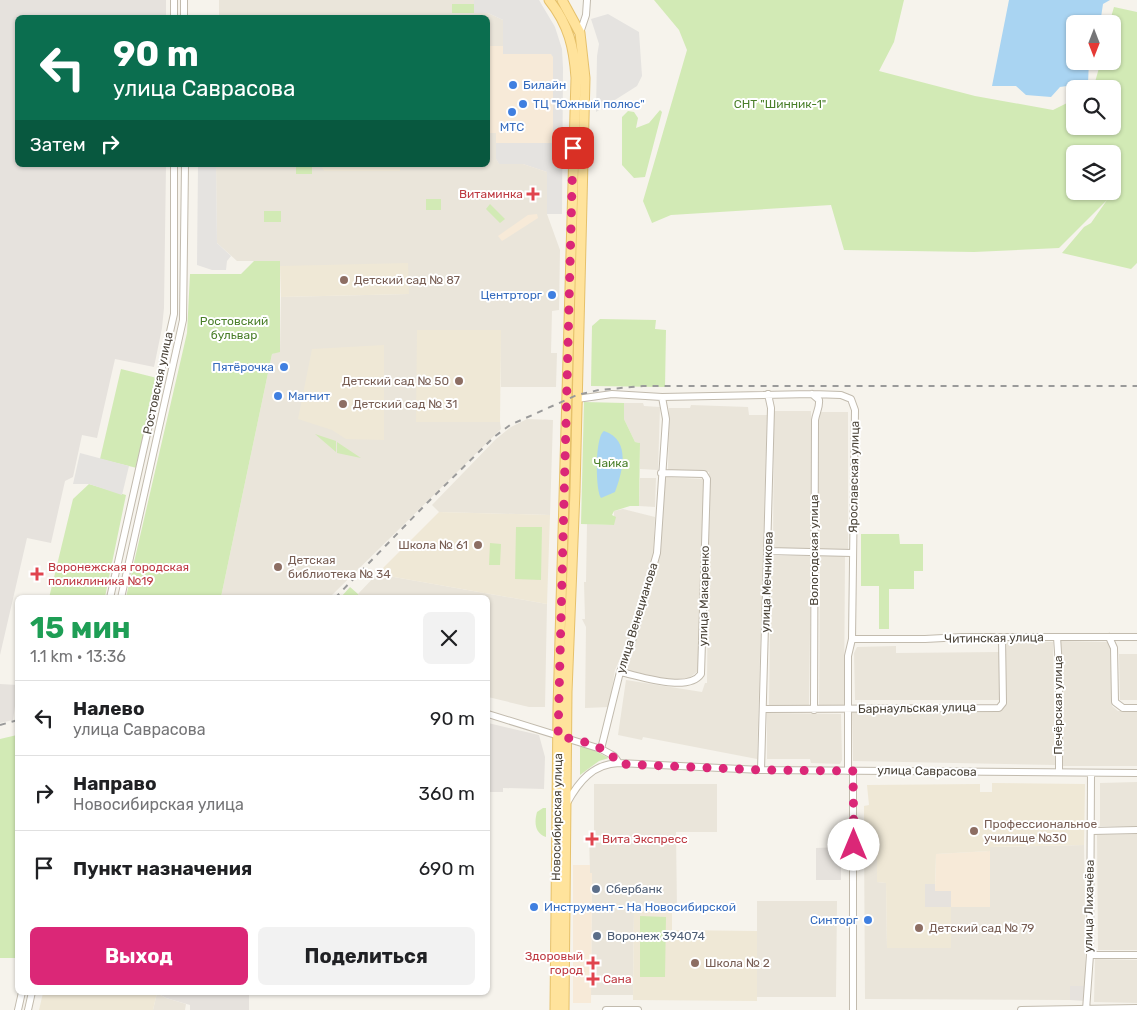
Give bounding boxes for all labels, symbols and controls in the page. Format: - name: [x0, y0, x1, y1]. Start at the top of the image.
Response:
- north arrow: [1066, 15, 1121, 70]
- map controls: [1066, 15, 1121, 200]
- text: 90 m: [113, 33, 199, 75]
- icon: left: [30, 35, 95, 100]
- text: улица Саврасова: [113, 75, 295, 102]
- place label: Билайн: [523, 78, 566, 92]
- marker: Билайн: [507, 79, 519, 91]
- button: search: [1066, 80, 1121, 135]
- place label: ТЦ "Южный полюс": [533, 97, 645, 111]
- park label: СНТ "Шинник-1": [734, 97, 826, 111]
- marker: ТЦ "Южный полюс": [517, 98, 529, 110]
- marker: МТС: [506, 106, 518, 118]
- place label: МТС: [500, 120, 524, 134]
- pin: [552, 127, 594, 169]
- icon: right: [96, 130, 124, 158]
- text: Затем: [30, 133, 86, 156]
- icon: arrive: [559, 134, 587, 162]
- button: layers: [1066, 145, 1121, 200]
- place label: Витаминка: [459, 187, 523, 201]
- marker: Витаминка: [527, 188, 539, 200]
- place label: Детский сад № 87: [354, 273, 460, 287]
- marker: Детский сад № 87: [338, 274, 350, 286]
- place label: Центрторг: [481, 288, 543, 302]
- marker: Центрторг: [546, 289, 558, 301]
- park label: Ростовский бульвар: [200, 314, 268, 342]
- street label: Ростовская улица: [140, 330, 176, 436]
- place label: Пятёрочка: [212, 360, 274, 374]
- marker: Пятёрочка: [278, 361, 290, 373]
- place label: Детский сад № 50: [342, 374, 449, 388]
- marker: Детский сад № 50: [453, 375, 465, 387]
- place label: Магнит: [288, 389, 330, 403]
- marker: Магнит: [272, 390, 284, 402]
- place label: Детский сад № 31: [353, 397, 457, 411]
- marker: Детский сад № 31: [337, 398, 349, 410]
- street label: Ярославская улица: [846, 421, 862, 533]
- park label: Чайка: [594, 456, 628, 470]
- street label: Вологодская улица: [807, 494, 821, 606]
- street label: улица Мечникова: [758, 531, 776, 633]
- place label: Школа № 61: [398, 538, 468, 552]
- marker: Школа № 61: [472, 539, 484, 551]
- street label: улица Макаренко: [696, 545, 712, 647]
- place label: Детская библиотека № 34: [288, 553, 391, 581]
- place label: Воронежская городская поликлиника №19: [48, 560, 189, 588]
- marker: Детская библиотека № 34: [272, 561, 284, 573]
- street label: улица Венецианова: [613, 561, 661, 675]
- marker: Воронежская городская поликлиника №19: [30, 567, 44, 581]
- text: 15 мин: [30, 610, 131, 646]
- button: close: [423, 612, 475, 664]
- street label: Читинская улица: [944, 630, 1044, 646]
- text: 1.1 km · 13:36: [30, 647, 126, 666]
- street label: Печёрская улица: [1051, 655, 1065, 755]
- text: Налево: [73, 697, 145, 720]
- street label: Барнаульская улица: [858, 700, 976, 716]
- icon: left: [30, 704, 58, 732]
- text: 90 m: [430, 707, 475, 730]
- text: улица Саврасова: [73, 720, 206, 739]
- street label: Новосибирская улица: [549, 753, 565, 881]
- street label: улица Саврасова: [877, 763, 977, 779]
- text: Направо: [73, 772, 157, 795]
- icon: right: [30, 779, 58, 807]
- text: 360 m: [419, 782, 475, 805]
- text: Новосибирская улица: [73, 795, 244, 814]
- place label: Профессиональное училище №30: [984, 817, 1097, 845]
- position arrow: [827, 818, 879, 870]
- marker: Профессиональное училище №30: [968, 825, 980, 837]
- place label: Вита Экспресс: [602, 832, 688, 846]
- marker: Вита Экспресс: [586, 833, 598, 845]
- icon: arrive: [30, 854, 58, 882]
- text: Пункт назначения: [73, 857, 252, 880]
- text: 690 m: [419, 857, 475, 880]
- street label: улица Лихачёва: [1081, 859, 1097, 953]
- place label: Сбербанк: [606, 882, 663, 896]
- marker: Сбербанк: [590, 883, 602, 895]
- place label: Инструмент - На Новосибирской: [544, 900, 736, 914]
- marker: Инструмент - На Новосибирской: [528, 901, 540, 913]
- place label: Синторг: [810, 913, 859, 927]
- marker: Синторг: [862, 914, 874, 926]
- place label: Детский сад № 79: [929, 921, 1034, 935]
- marker: Детский сад № 79: [913, 922, 925, 934]
- button: Выход: [30, 927, 248, 985]
- button: Поделиться: [258, 927, 475, 985]
- place label: Воронеж 394074: [607, 929, 705, 943]
- marker: Воронеж 394074: [591, 930, 603, 942]
- place label: Здоровый город: [525, 949, 583, 977]
- place label: Школа № 2: [705, 956, 770, 970]
- marker: Здоровый город: [587, 957, 599, 969]
- marker: Школа № 2: [689, 957, 701, 969]
- place label: Сана: [603, 972, 632, 986]
- marker: Сана: [587, 973, 599, 985]

